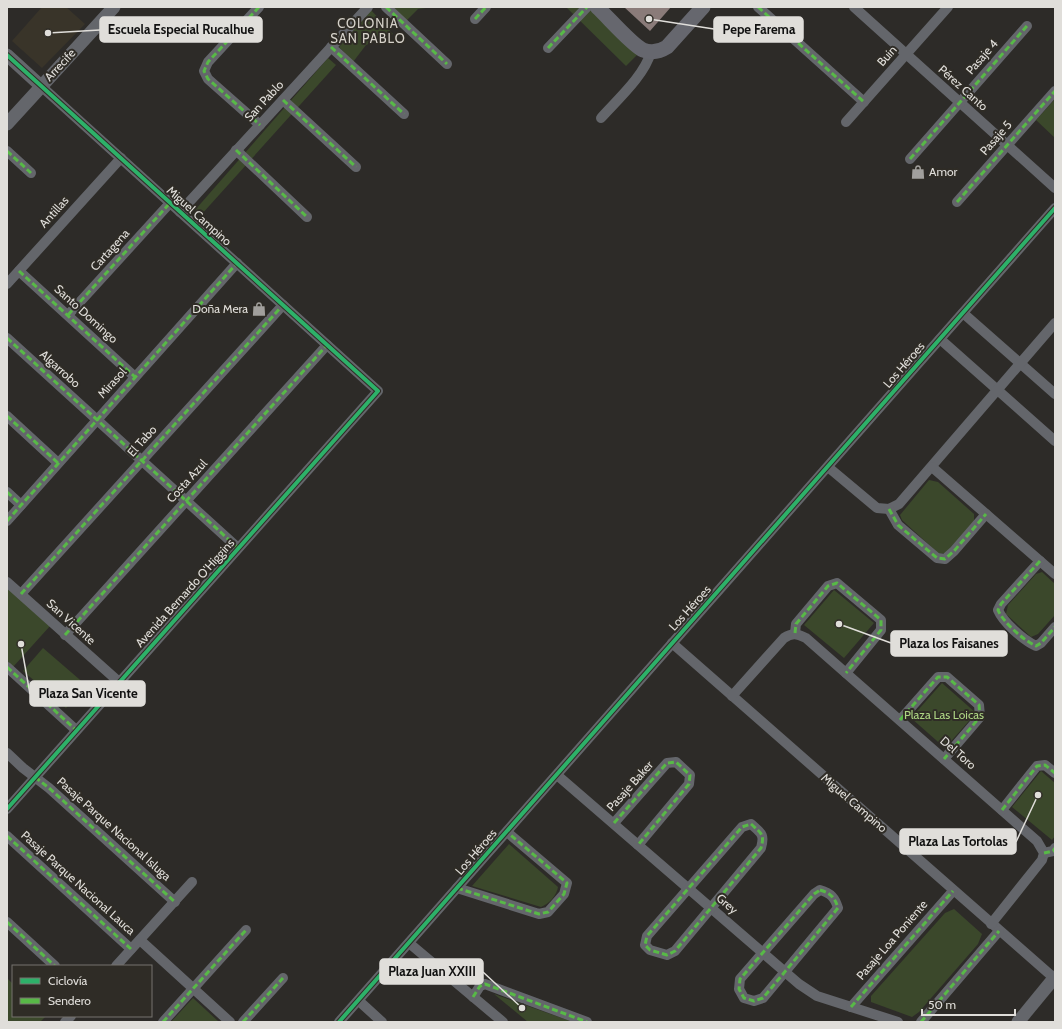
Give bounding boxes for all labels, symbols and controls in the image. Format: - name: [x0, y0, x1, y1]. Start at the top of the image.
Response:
- district label: COLONIA SAN PABLO: [330, 15, 406, 46]
- callout: Escuela Especial Rucalhue: [100, 17, 262, 42]
- callout: Pepe Farema: [714, 17, 803, 42]
- text: Escuela Especial Rucalhue: [108, 21, 254, 37]
- text: Pepe Farema: [723, 21, 796, 37]
- street label: Pasaje 4: [962, 36, 1001, 77]
- street label: Buin: [873, 42, 900, 69]
- street label: Arrecife: [41, 45, 78, 84]
- street label: Pérez Canto: [936, 62, 991, 114]
- street label: San Pablo: [241, 77, 287, 124]
- street label: Pasaje 5: [976, 117, 1015, 158]
- shop icon: Amor: [910, 164, 926, 180]
- place label: Amor: [929, 164, 958, 179]
- street label: Miguel Campino: [164, 183, 235, 249]
- street label: Antillas: [36, 193, 72, 230]
- street label: Cartagena: [87, 225, 133, 274]
- street label: Santo Domingo: [51, 281, 121, 346]
- place label: Doña Mera: [192, 301, 248, 316]
- shop icon: Doña Mera: [251, 301, 267, 317]
- street label: Los Héroes: [880, 339, 928, 391]
- street label: Algarrobo: [37, 347, 84, 391]
- street label: Mirasol: [94, 364, 129, 401]
- street label: El Tabo: [124, 422, 160, 459]
- street label: Costa Azul: [163, 456, 210, 506]
- street label: Avenida Bernardo O'Higgins: [132, 535, 237, 650]
- street label: Los Héroes: [665, 582, 714, 633]
- street label: San Vicente: [44, 596, 99, 648]
- callout: Plaza los Faisanes: [891, 631, 1007, 656]
- text: Plaza los Faisanes: [899, 635, 999, 651]
- callout: Plaza San Vicente: [30, 681, 145, 706]
- text: Plaza San Vicente: [38, 685, 138, 701]
- park label: Plaza Las Loicas: [904, 707, 984, 722]
- street label: Del Toro: [937, 733, 980, 773]
- street label: Pasaje Baker: [603, 757, 656, 814]
- street label: Miguel Campino: [818, 770, 891, 836]
- street label: Pasaje Parque Nacional Isluga: [54, 774, 174, 884]
- street label: Los Héroes: [452, 826, 500, 878]
- street label: Pasaje Parque Nacional Lauca: [18, 827, 139, 938]
- callout: Plaza Las Tortolas: [900, 829, 1016, 854]
- text: Plaza Las Tortolas: [908, 833, 1008, 849]
- street label: Grey: [713, 890, 741, 917]
- street label: Pasaje Loa Poniente: [853, 897, 930, 983]
- callout: Plaza Juan XXIII: [380, 959, 483, 984]
- text: Plaza Juan XXIII: [388, 963, 476, 979]
- legend: [12, 965, 152, 1017]
- text: Ciclovía: [48, 973, 87, 988]
- scale bar: [922, 991, 1015, 1017]
- text: Sendero: [48, 993, 91, 1008]
- text: 50 m: [928, 997, 956, 1012]

